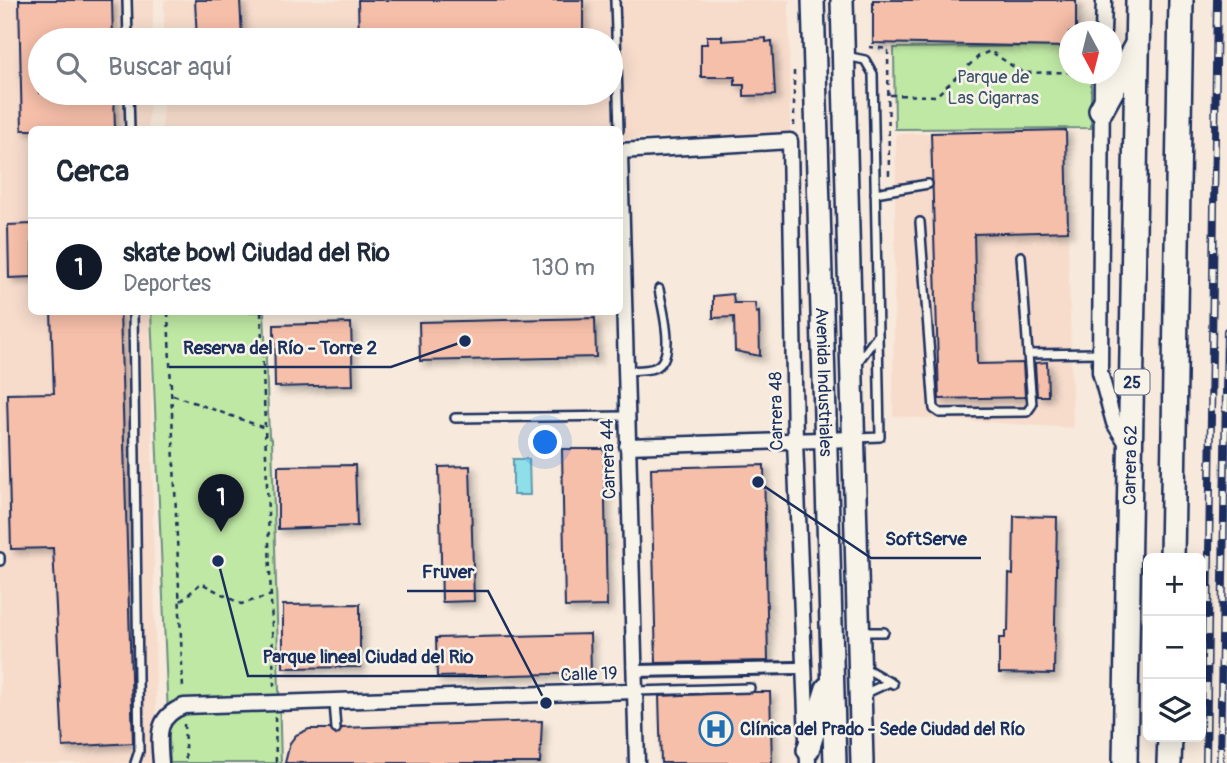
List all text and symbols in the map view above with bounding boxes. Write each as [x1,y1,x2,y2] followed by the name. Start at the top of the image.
[1059,21,1122,84] north arrow
[28,28,623,105] search box
[52,48,90,86] icon: search
[108,51,232,83] text: Buscar aquí
[947,66,1039,110] park label: Parque de Las Cigarras
[56,153,129,190] text: Cerca
[123,237,390,269] text: skate bowl Ciudad del Rio
[75,253,84,282] text: 1
[532,253,595,282] text: 130 m
[123,269,211,298] text: Deportes
[810,307,837,457] street label: Avenida Industriales
[169,327,391,367] callout: Reserva del Río - Torre 2
[183,336,377,360] text: Reserva del Río - Torre 2
[1114,370,1150,394] road number: 25
[764,371,789,451] street label: Carrera 48
[596,418,621,500] street label: Carrera 44
[528,425,562,459] your location
[1118,425,1143,505] street label: Carrera 62
[198,474,244,532] pin: 1
[871,518,981,558] callout: SoftServe
[885,527,968,551] text: SoftServe
[407,551,488,591] callout: Fruver
[1143,553,1206,742] map controls
[1143,553,1206,616] button: +
[422,560,474,584] text: Fruver
[1143,616,1206,679] button: −
[248,636,487,676] callout: Parque lineal Ciudad del Rio
[263,645,474,669] text: Parque lineal Ciudad del Rio
[560,662,618,687] street label: Calle 19
[1143,679,1206,742] button: layers
[697,710,735,748] hospital icon: Clínica del Prado - Sede Ciudad del Río
[740,718,1025,741] place label: Clínica del Prado - Sede Ciudad del Río

